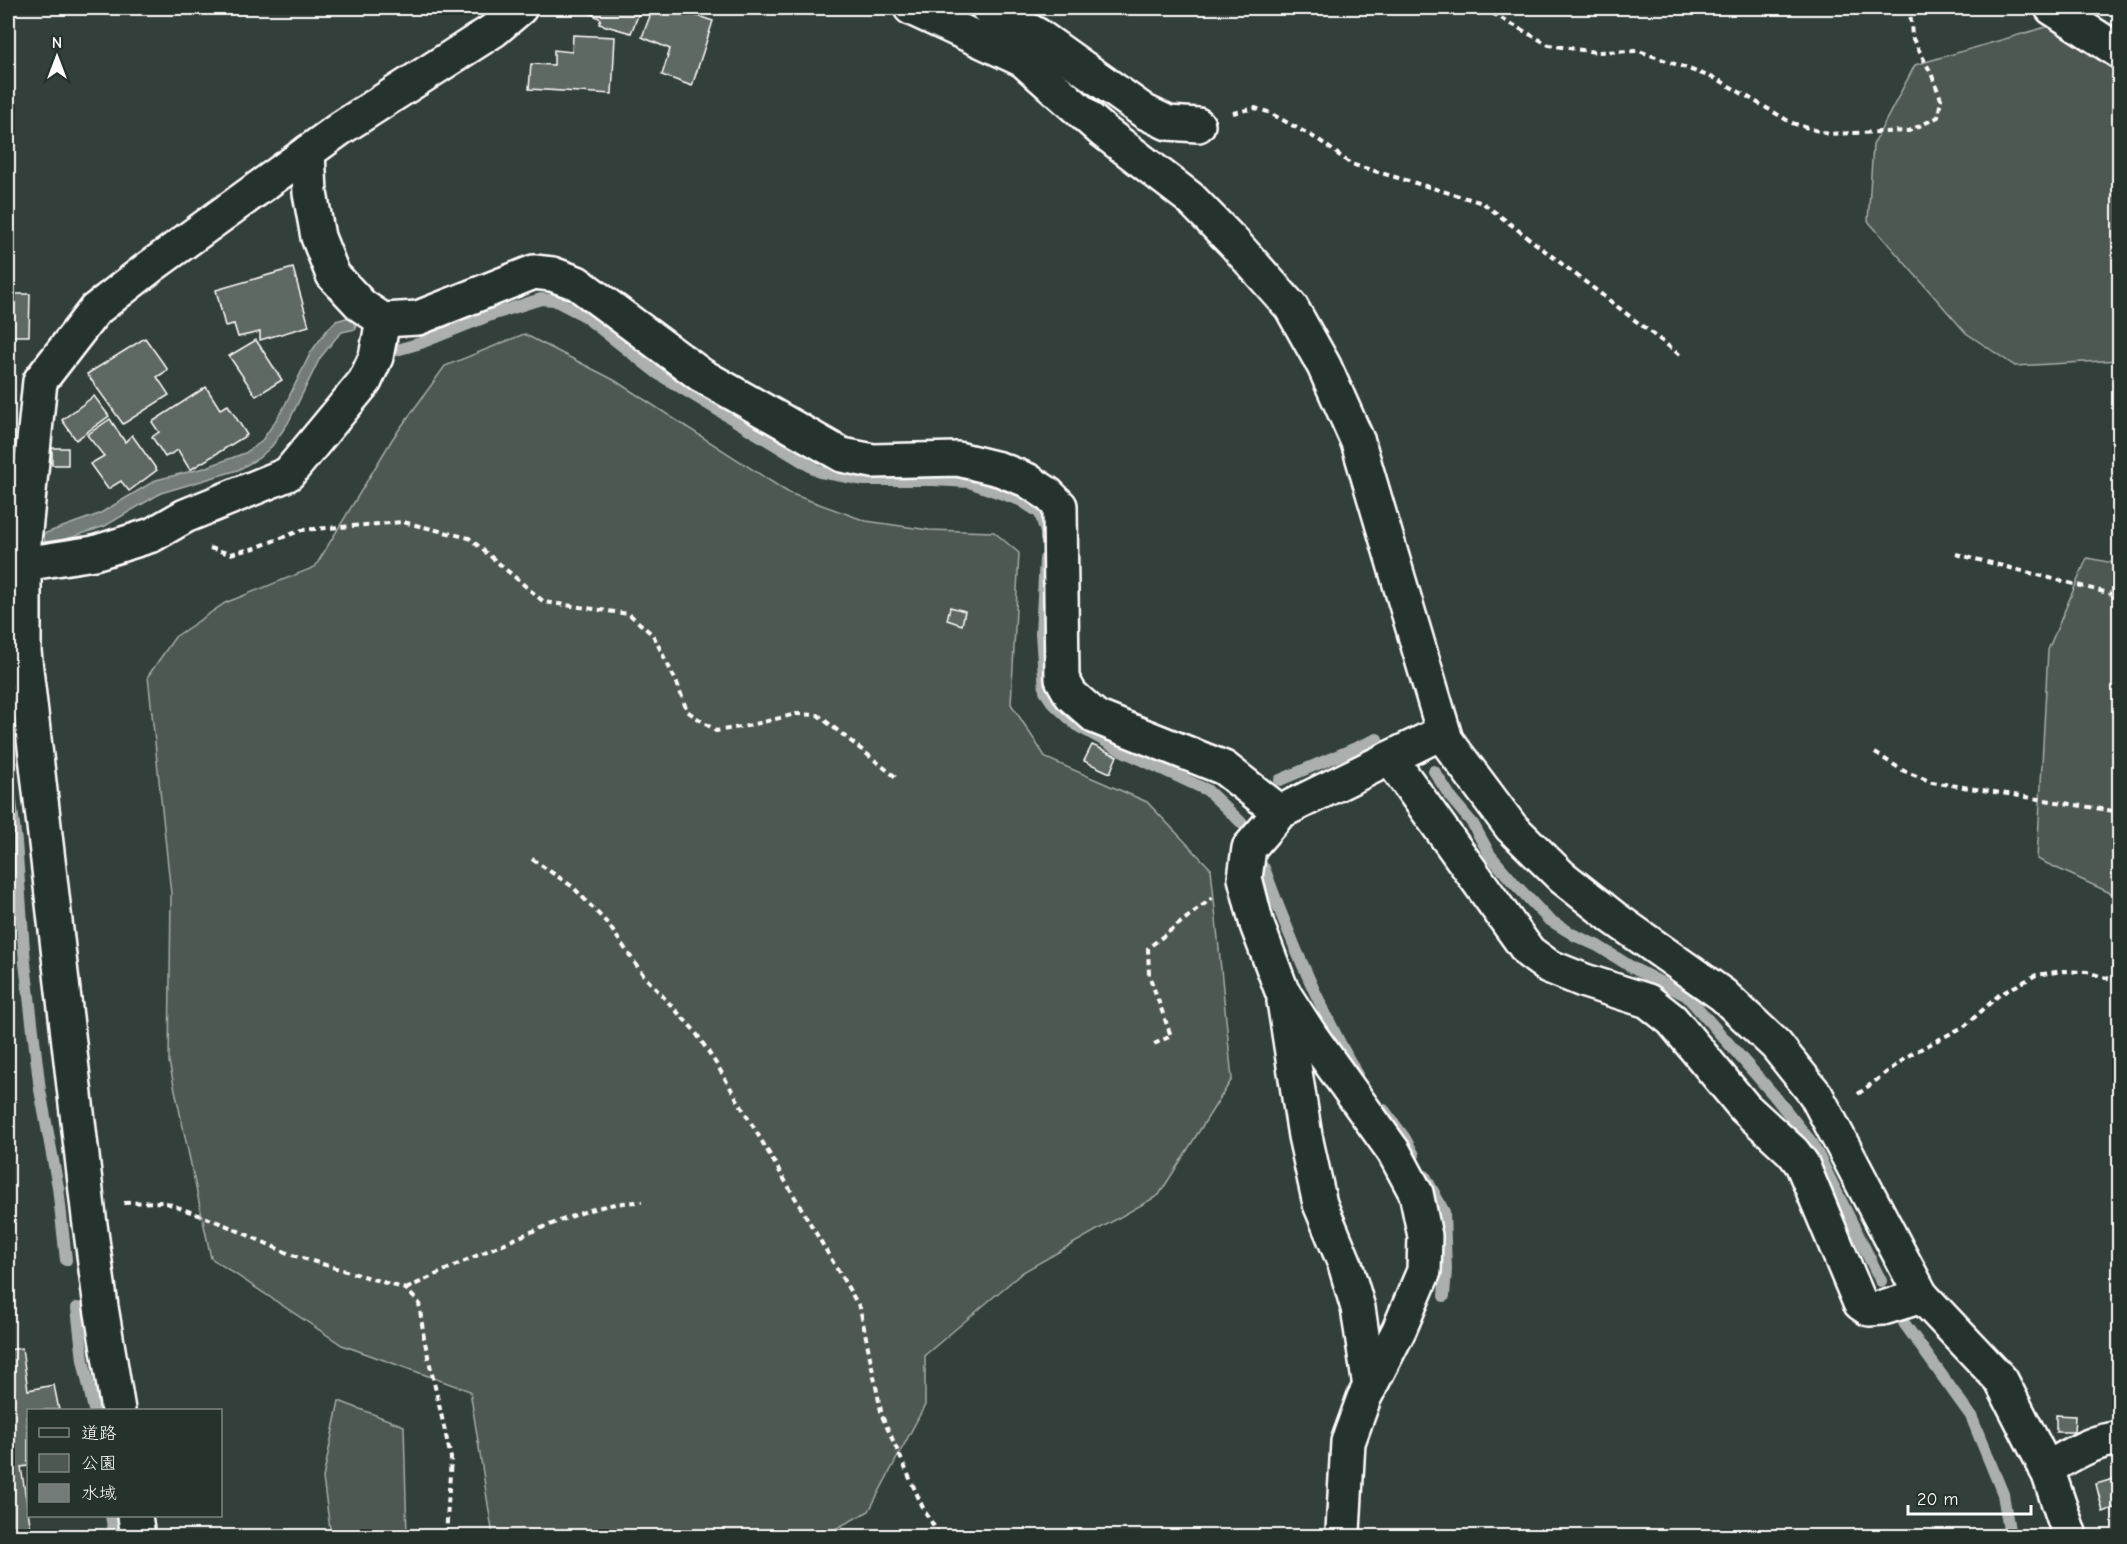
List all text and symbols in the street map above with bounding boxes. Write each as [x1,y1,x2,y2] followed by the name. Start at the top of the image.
[27,27,87,87] north arrow
[52,34,62,52] text: N
[27,1409,222,1517] legend
[81,1423,117,1444] text: 道路
[81,1453,117,1474] text: 公園
[1908,1478,2031,1516] scale bar
[81,1483,117,1504] text: 水域
[1917,1489,1958,1510] text: 20 m

